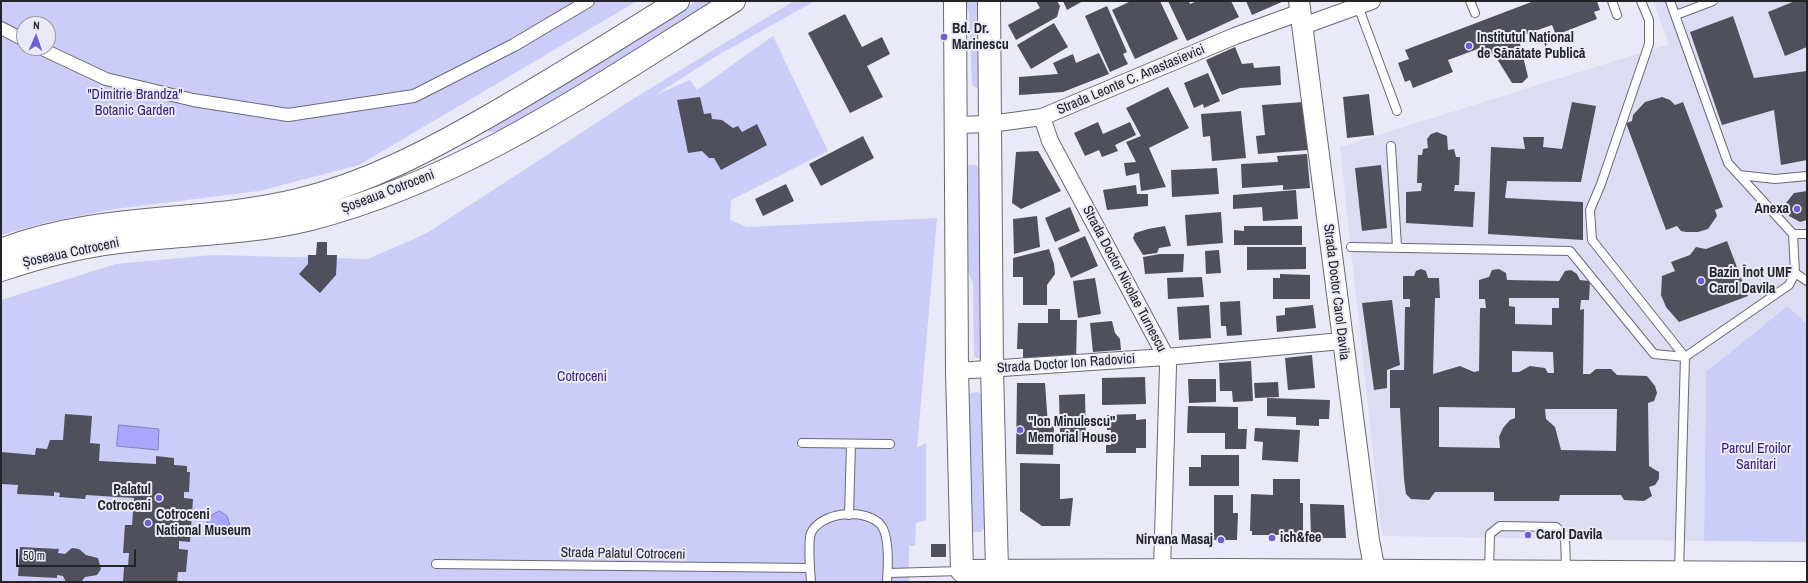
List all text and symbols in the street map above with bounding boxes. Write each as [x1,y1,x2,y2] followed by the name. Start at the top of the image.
[16,16,56,56] north arrow
[33,18,40,32] text: N
[952,21,1009,54] place label: Bd. Dr. Marinescu
[1477,30,1585,62] place label: Institutul Național de Sănătate Publică
[939,32,949,42] marker: Bd. Dr. Marinescu
[1055,41,1207,119] street label: Strada Leonte C. Anastasievici
[1464,41,1474,51] marker: Institutul Național de Sănătate Publică
[88,87,182,120] park label: "Dimitrie Brandza" Botanic Garden
[339,167,437,217] street label: Șoseaua Cotroceni
[1755,201,1789,217] place label: Anexa
[1078,203,1170,355] street label: Strada Doctor Nicolae Turnescu
[1792,204,1802,214] marker: Anexa
[1319,223,1353,361] street label: Strada Doctor Carol Davila
[21,235,121,271] street label: Șoseaua Cotroceni
[1709,265,1792,298] place label: Bazin Înot UMF Carol Davila
[1696,276,1706,286] marker: Bazin Înot UMF Carol Davila
[996,351,1136,377] street label: Strada Doctor Ion Radovici
[557,369,607,385] park label: Cotroceni
[1028,414,1117,446] place label: "Ion Minulescu" Memorial House
[1015,425,1025,435] marker: "Ion Minulescu" Memorial House
[1721,441,1791,474] park label: Parcul Eroilor Sanitari
[97,482,151,514] place label: Palatul Cotroceni
[154,493,164,503] marker: Palatul Cotroceni
[156,507,251,540] place label: Cotroceni National Museum
[143,518,153,528] marker: Cotroceni National Museum
[1536,527,1602,543] place label: Carol Davila
[1280,530,1321,546] place label: ich&fee
[1523,530,1533,540] marker: Carol Davila
[1136,532,1213,548] place label: Nirvana Masaj
[1267,533,1277,543] marker: ich&fee
[1216,535,1226,545] marker: Nirvana Masaj
[18,541,138,567] scale bar
[560,545,686,563] street label: Strada Palatul Cotroceni
[23,548,45,564] text: 50 m

